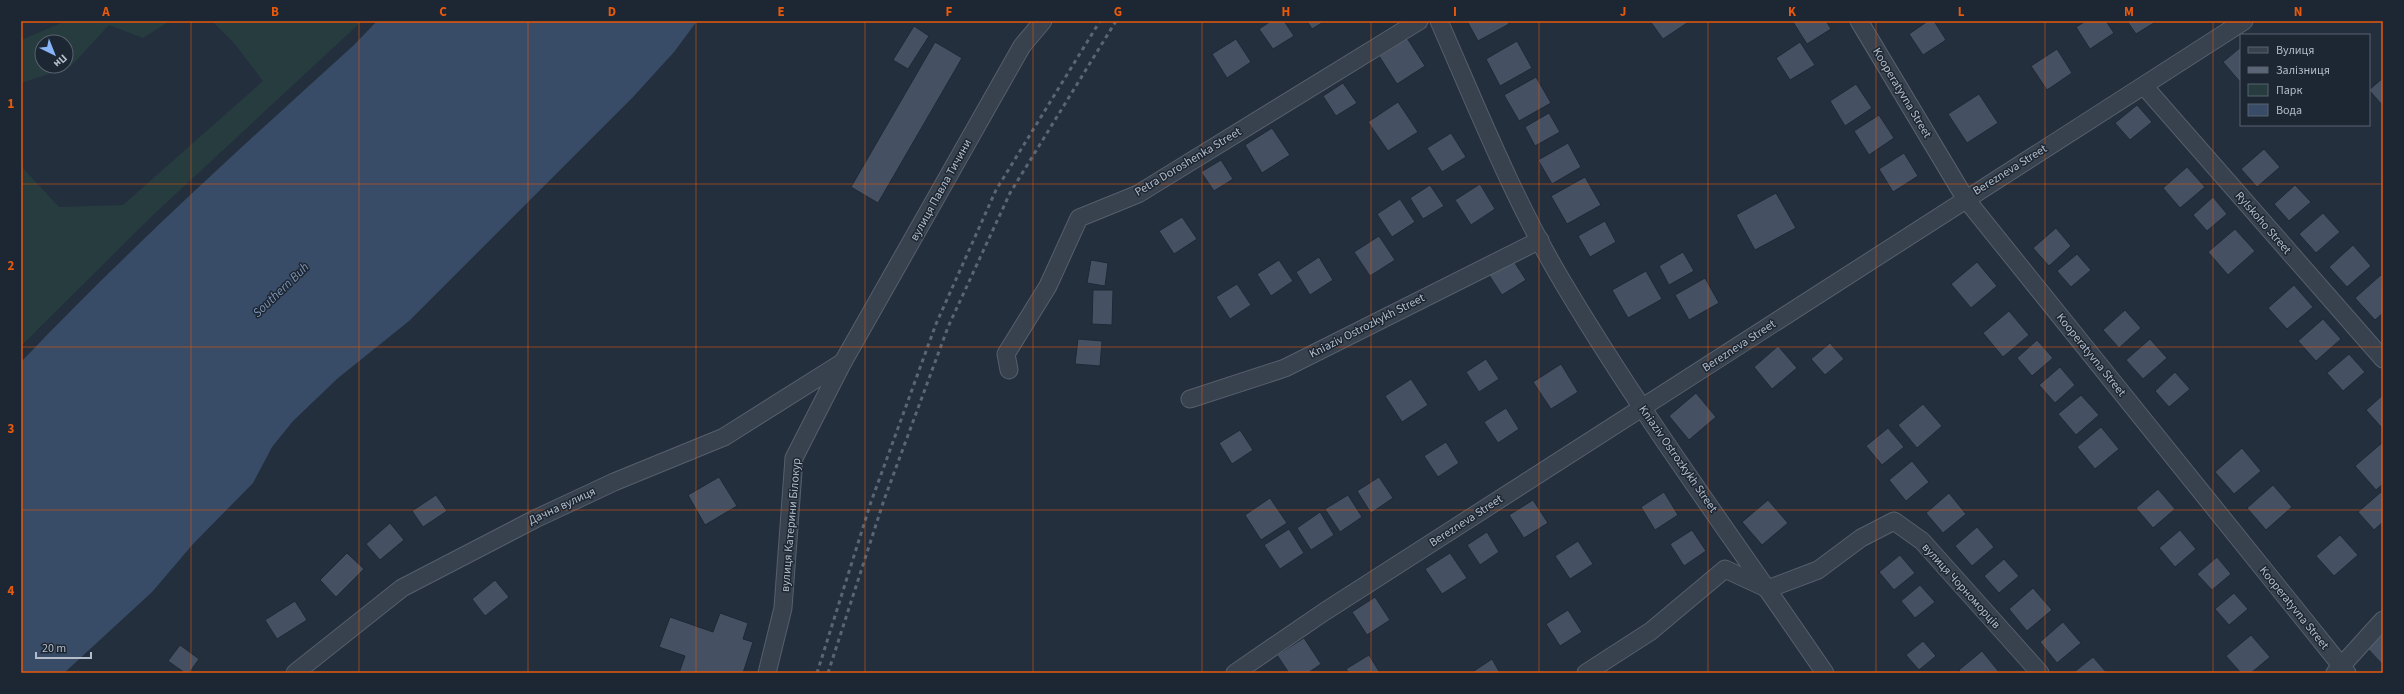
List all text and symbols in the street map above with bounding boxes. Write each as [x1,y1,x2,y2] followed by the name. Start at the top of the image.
[101,3,110,21] text: A
[271,3,279,21] text: B
[439,3,447,21] text: C
[608,3,616,21] text: D
[777,3,785,21] text: E
[946,3,953,21] text: F
[1114,3,1122,21] text: G
[1282,3,1290,21] text: H
[1453,3,1457,21] text: I
[1620,3,1626,21] text: J
[1788,3,1797,21] text: K
[1958,3,1965,21] text: L
[2124,3,2134,21] text: M
[2294,3,2302,21] text: N
[34,34,74,74] north arrow
[2240,34,2370,126] legend
[2276,42,2314,59] text: Вулиця
[1868,45,1936,141] street label: Kooperatyvna Street
[50,51,71,71] text: Пн
[2276,62,2330,79] text: Залізниця
[2276,82,2302,99] text: Парк
[8,95,15,113] text: 1
[2276,102,2302,119] text: Вода
[1132,123,1244,201] street label: Petra Doroshenka Street
[906,136,976,244] street label: вулиця Павла Тичини
[1970,140,2050,200] street label: Berezneva Street
[2231,188,2295,258] street label: Rylskoho Street
[8,257,15,275] text: 2
[249,258,313,322] water label: Southern Buh
[1306,289,1428,363] street label: Kniaziv Ostrozkykh Street
[2052,310,2130,400] street label: Kooperatyvna Street
[1699,316,1779,376] street label: Berezneva Street
[1634,402,1722,516] street label: Kniaziv Ostrozkykh Street
[8,420,15,438] text: 3
[777,457,805,593] street label: вулиця Катерини Білокур
[525,483,599,529] street label: Дачна вулиця
[1426,491,1506,551] street label: Berezneva Street
[1918,539,2004,633] street label: вулиця Чорноморців
[2255,563,2333,653] street label: Kooperatyvna Street
[8,582,15,600] text: 4
[36,634,91,660] scale bar
[42,640,66,657] text: 20 m

